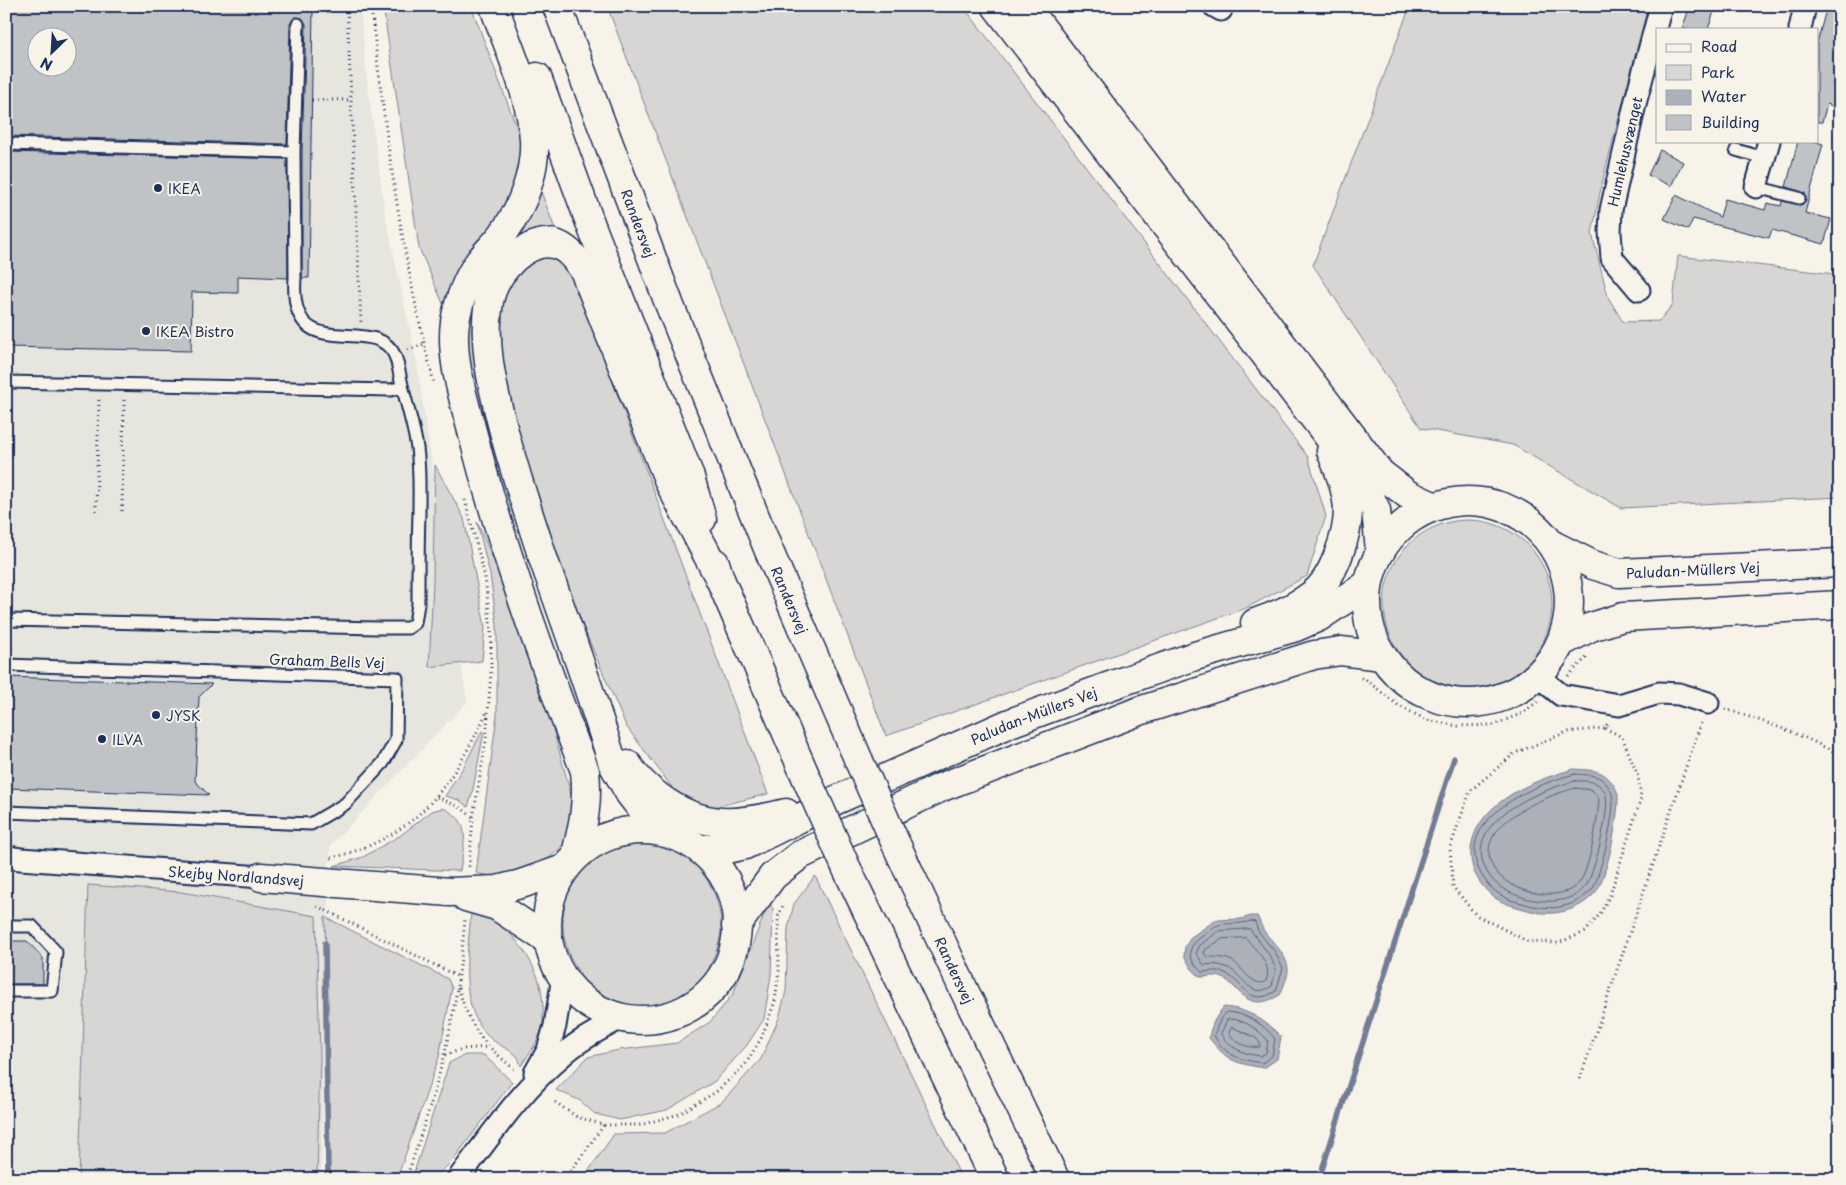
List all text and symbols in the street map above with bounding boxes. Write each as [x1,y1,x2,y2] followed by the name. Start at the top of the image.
[28,28,78,78] north arrow
[1656,28,1818,142] legend
[1701,34,1737,57] text: Road
[37,52,56,76] text: N
[1701,60,1735,83] text: Park
[1701,84,1746,107] text: Water
[1602,94,1647,209] street label: Humlehusvænget
[1701,110,1760,133] text: Building
[168,178,201,199] place label: IKEA
[152,182,164,194] marker: IKEA
[616,186,661,260] street label: Randersvej
[156,321,234,342] place label: IKEA Bistro
[140,325,152,337] marker: IKEA Bistro
[1626,556,1760,583] street label: Paludan-Müllers Vej
[766,563,814,637] street label: Randersvej
[269,648,385,674] street label: Graham Bells Vej
[967,681,1100,750] street label: Paludan-Müllers Vej
[166,705,201,726] place label: JYSK
[150,709,162,721] marker: JYSK
[112,729,144,750] place label: ILVA
[96,733,108,745] marker: ILVA
[167,861,305,891] street label: Skejby Nordlandsvej
[930,933,979,1007] street label: Randersvej

